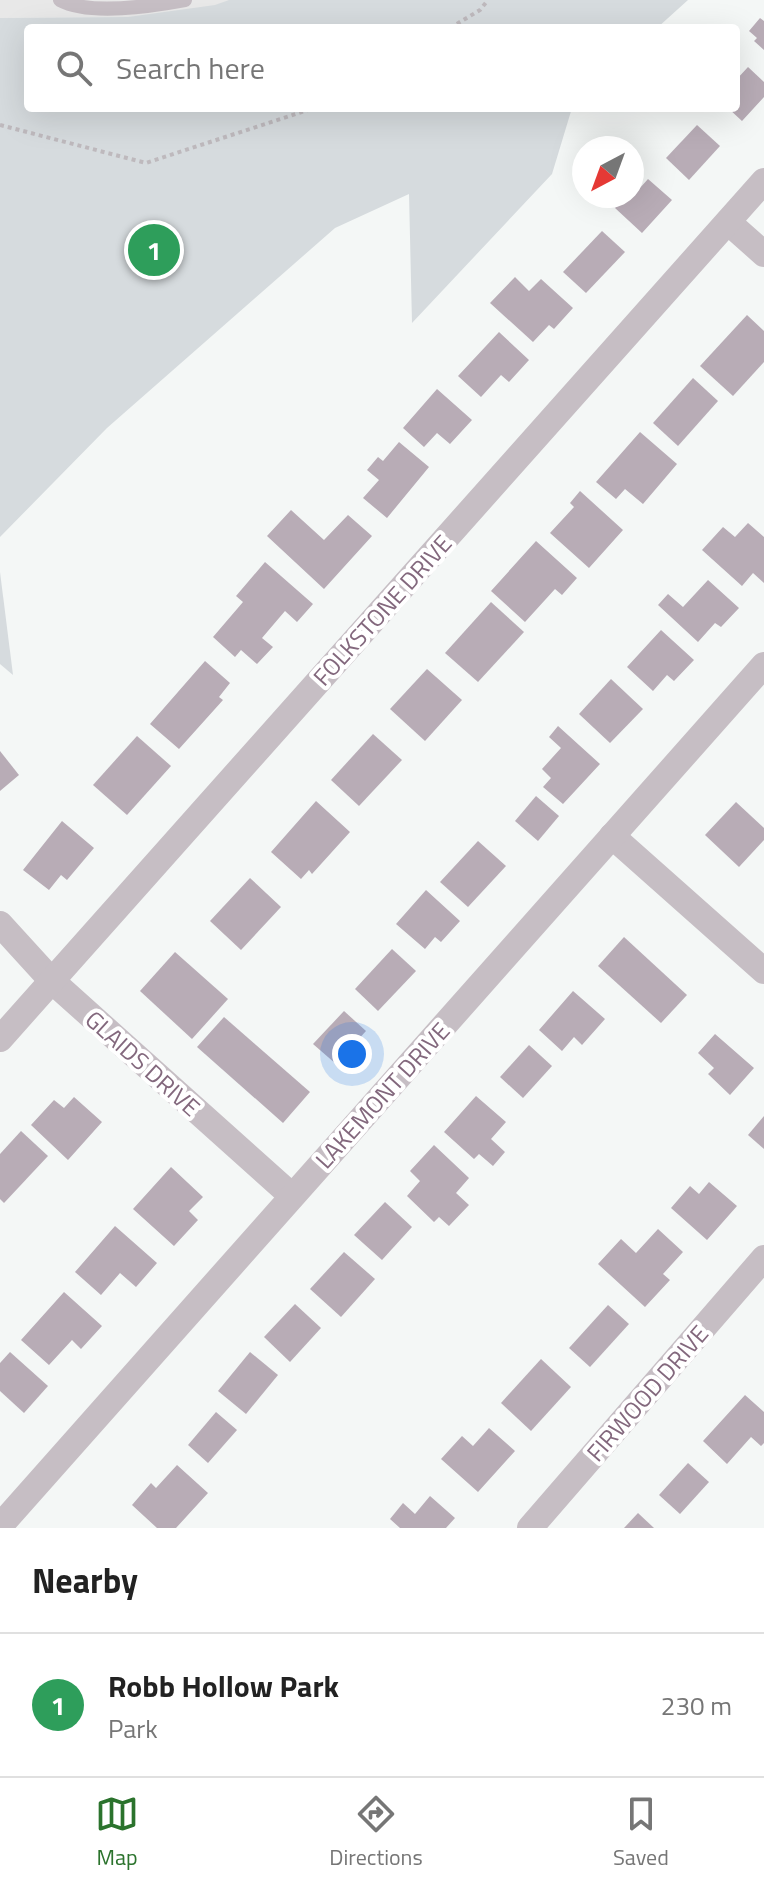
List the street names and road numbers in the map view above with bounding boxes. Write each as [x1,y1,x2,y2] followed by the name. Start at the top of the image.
[304,526,460,694] street label: FOLKSTONE DRIVE
[78,1002,208,1124] street label: GLAIDS DRIVE
[306,1014,458,1176] street label: LAKEMONT DRIVE
[578,1317,716,1469] street label: FIRWOOD DRIVE

